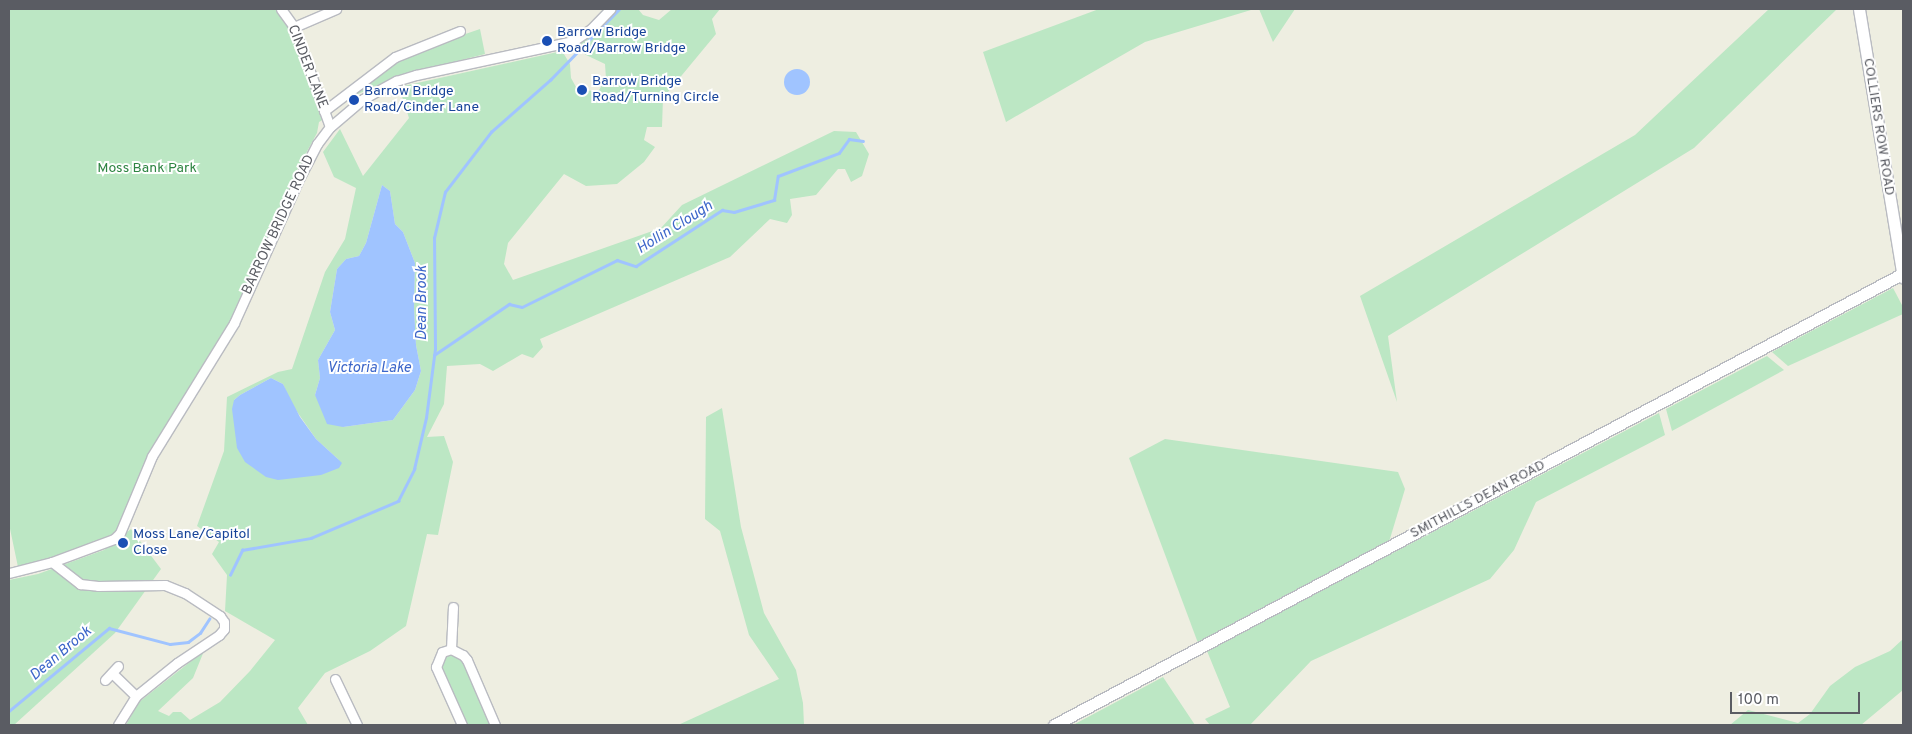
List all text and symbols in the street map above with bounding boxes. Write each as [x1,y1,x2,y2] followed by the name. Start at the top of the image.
[283,23,331,111] street label: CINDER LANE
[557,25,686,58] place label: Barrow Bridge Road/Barrow Bridge
[541,35,553,47] marker: Barrow Bridge Road/Barrow Bridge
[1859,57,1897,197] street label: COLLIERS ROW ROAD
[592,74,719,106] place label: Barrow Bridge Road/Turning Circle
[364,84,479,116] place label: Barrow Bridge Road/Cinder Lane
[576,84,588,96] marker: Barrow Bridge Road/Turning Circle
[348,94,360,106] marker: Barrow Bridge Road/Cinder Lane
[239,152,319,298] street label: BARROW BRIDGE ROAD
[97,161,197,177] park label: Moss Bank Park
[634,197,716,259] water label: Hollin Clough
[414,265,432,341] water label: Dean Brook
[327,360,411,378] water label: Victoria Lake
[1408,457,1548,543] street label: SMITHILLS DEAN ROAD
[133,527,250,560] place label: Moss Lane/Capitol Close
[117,537,129,549] marker: Moss Lane/Capitol Close
[26,623,96,685] water label: Dean Brook
[1732,682,1862,714] scale bar
[1738,691,1779,710] text: 100 m

